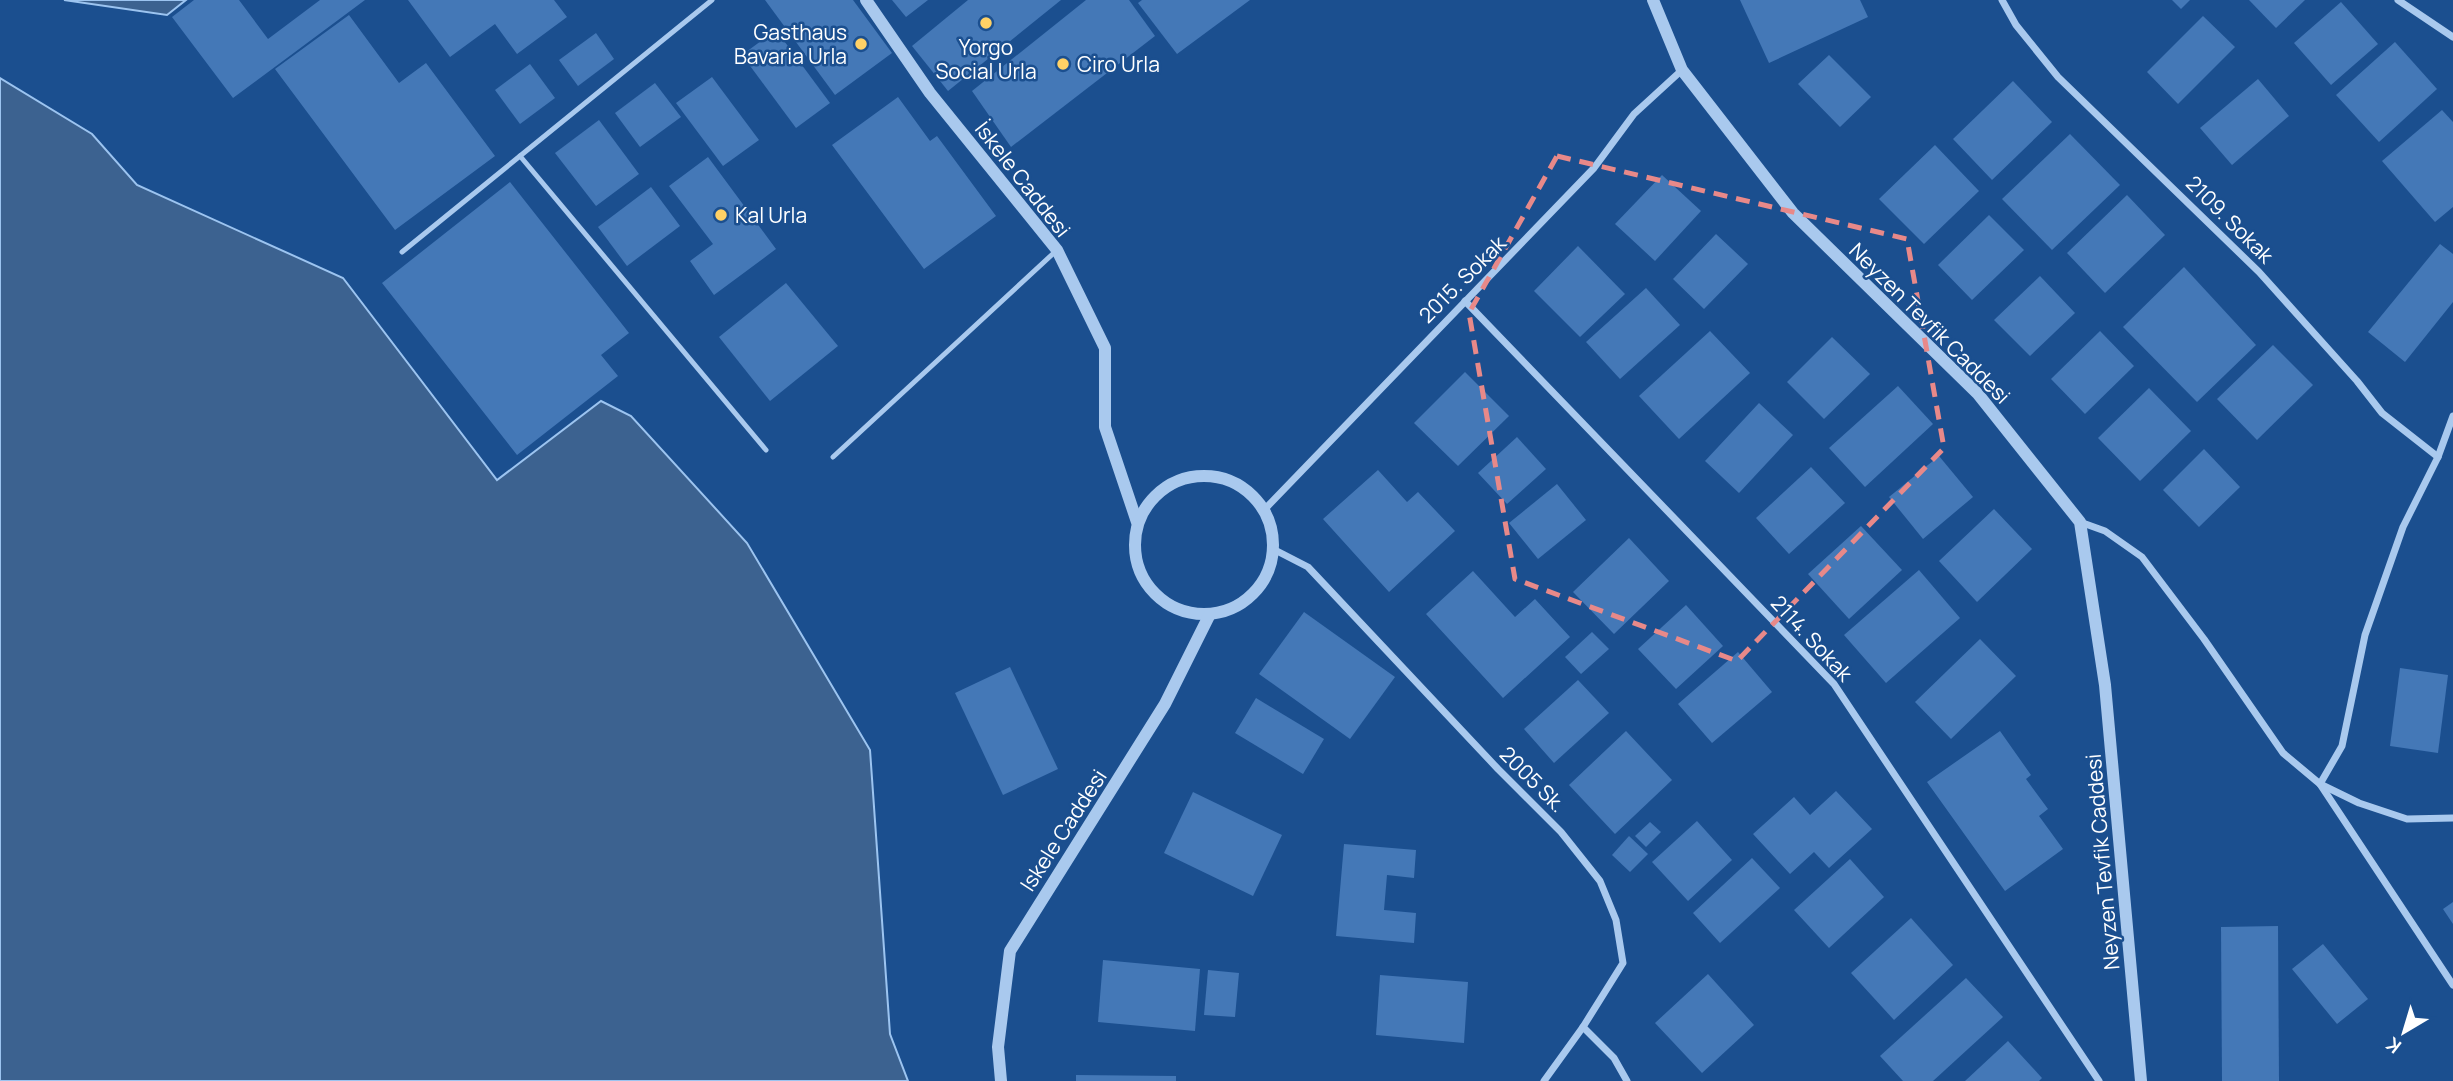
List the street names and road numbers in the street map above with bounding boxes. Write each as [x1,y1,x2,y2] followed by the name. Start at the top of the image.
[969,115,1077,243] street label: İskele Caddesi
[2180,169,2280,269] street label: 2109. Sokak
[1412,229,1512,329] street label: 2015. Sokak
[1843,236,2017,410] street label: Neyzen Tevfik Caddesi
[1765,589,1859,687] street label: 2114. Sokak
[1494,740,1572,818] street label: 2005 Sk.
[2079,753,2125,971] street label: Neyzen Tevfik Caddesi
[1013,764,1113,896] street label: Iskele Caddesi

